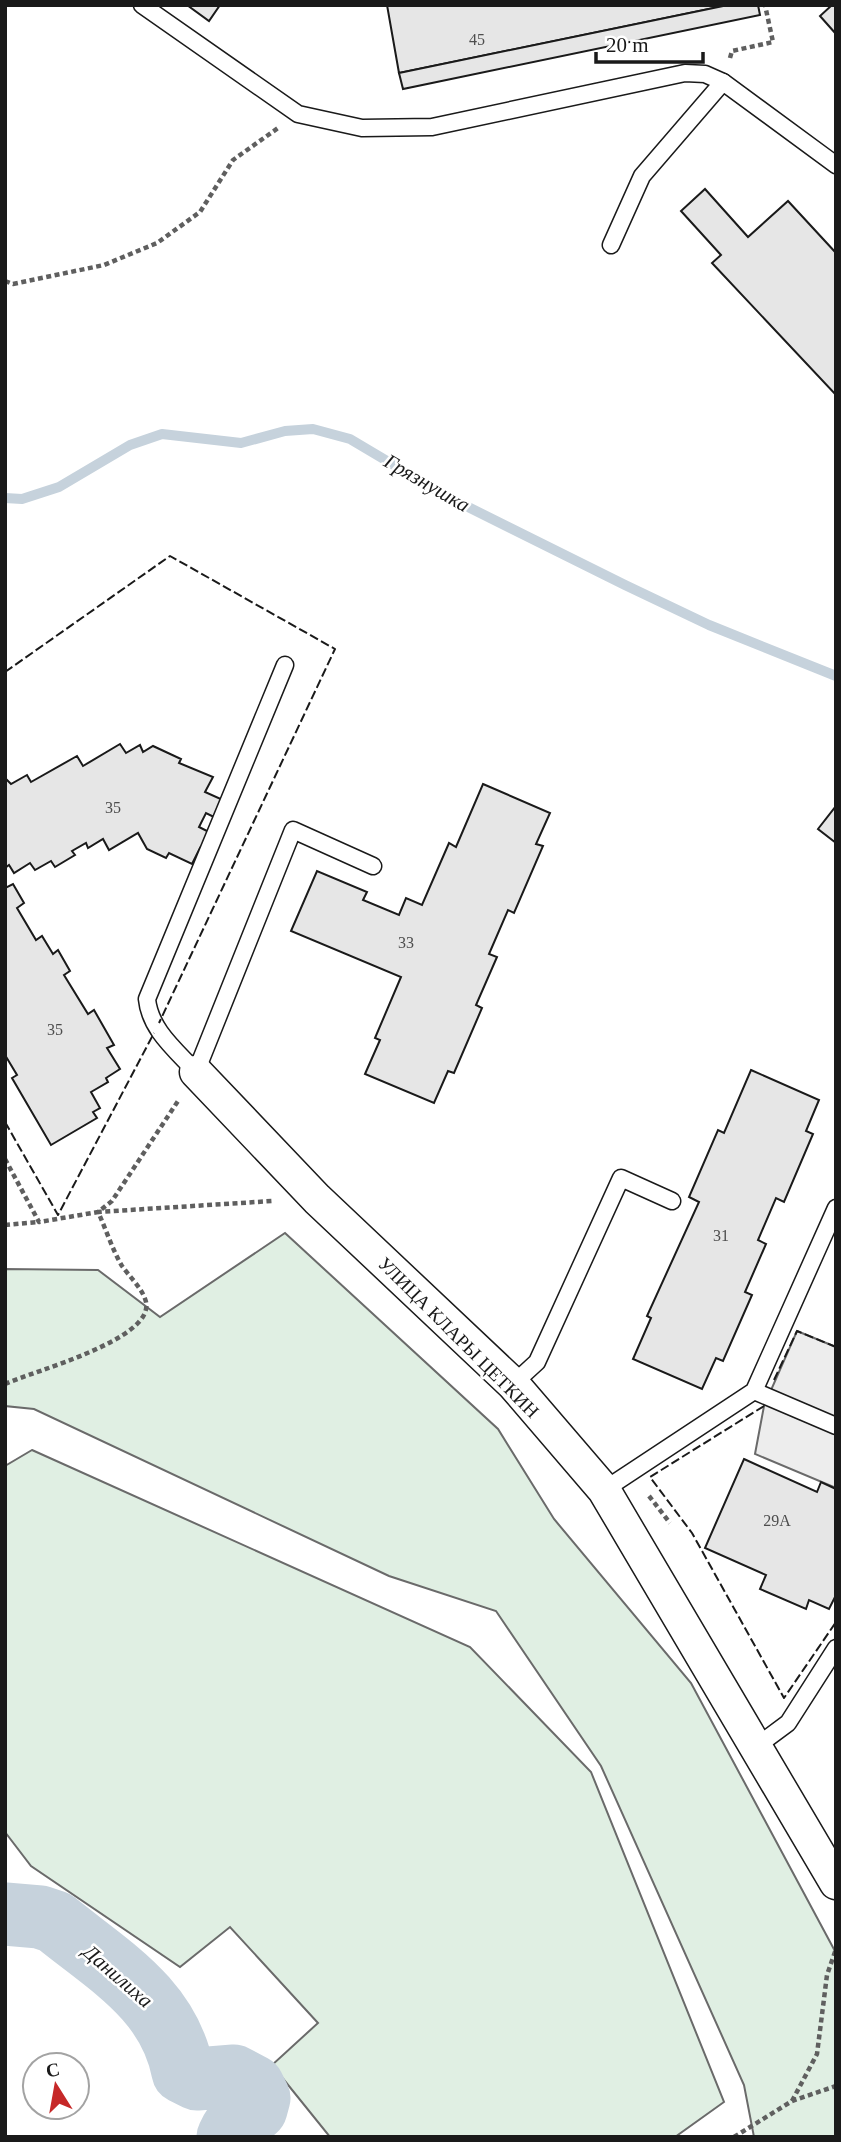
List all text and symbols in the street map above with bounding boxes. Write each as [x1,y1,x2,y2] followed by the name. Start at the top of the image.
[596,21,703,65] scale bar
[469,31,485,48] house number: 45
[606,33,649,57] text: 20 m
[379,448,474,517] water label: Грязнушка
[105,799,121,816] house number: 35
[398,934,414,951] house number: 33
[47,1021,63,1038] house number: 35
[713,1227,729,1244] house number: 31
[374,1253,543,1422] street label: УЛИЦА КЛАРЫ ЦЕТКИН
[763,1512,791,1529] house number: 29А
[77,1938,158,2013] water label: Данилиха
[21,2051,91,2121] north arrow
[44,2058,62,2081] text: С

